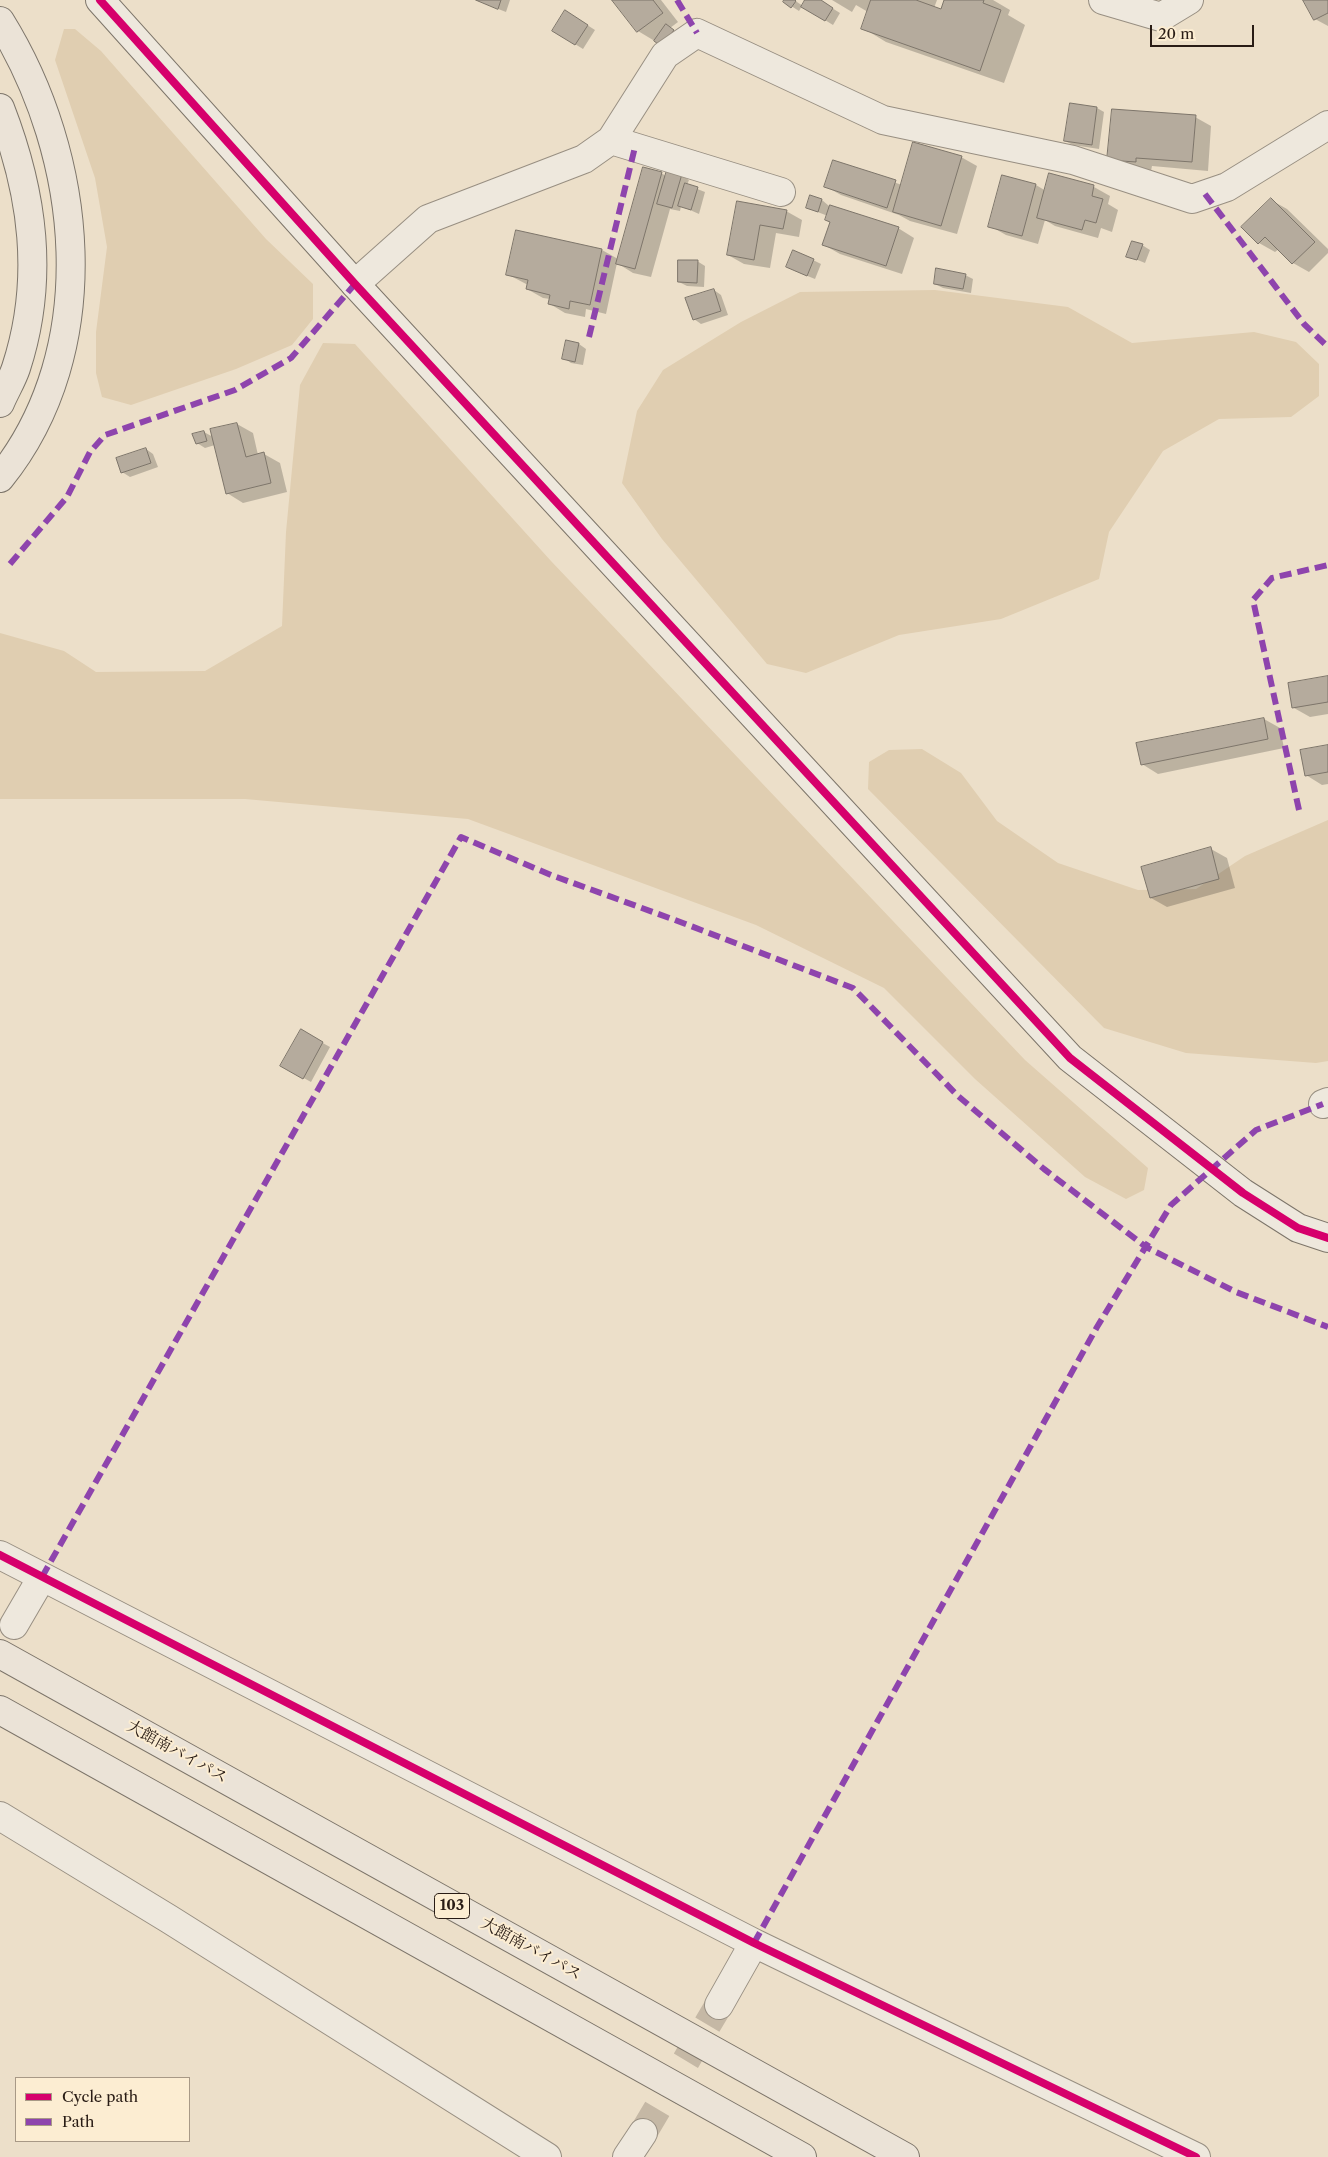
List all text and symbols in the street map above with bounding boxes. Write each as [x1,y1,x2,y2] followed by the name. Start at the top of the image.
[1153,15,1257,47] scale bar
[1158,24,1194,43] text: 20 m
[123,1716,231,1788] street label: 大館南バイパス
[434,1894,470,1918] road number: 103
[477,1913,585,1985] street label: 大館南バイパス
[15,2077,190,2142] legend
[62,2087,138,2106] text: Cycle path
[62,2112,94,2131] text: Path

